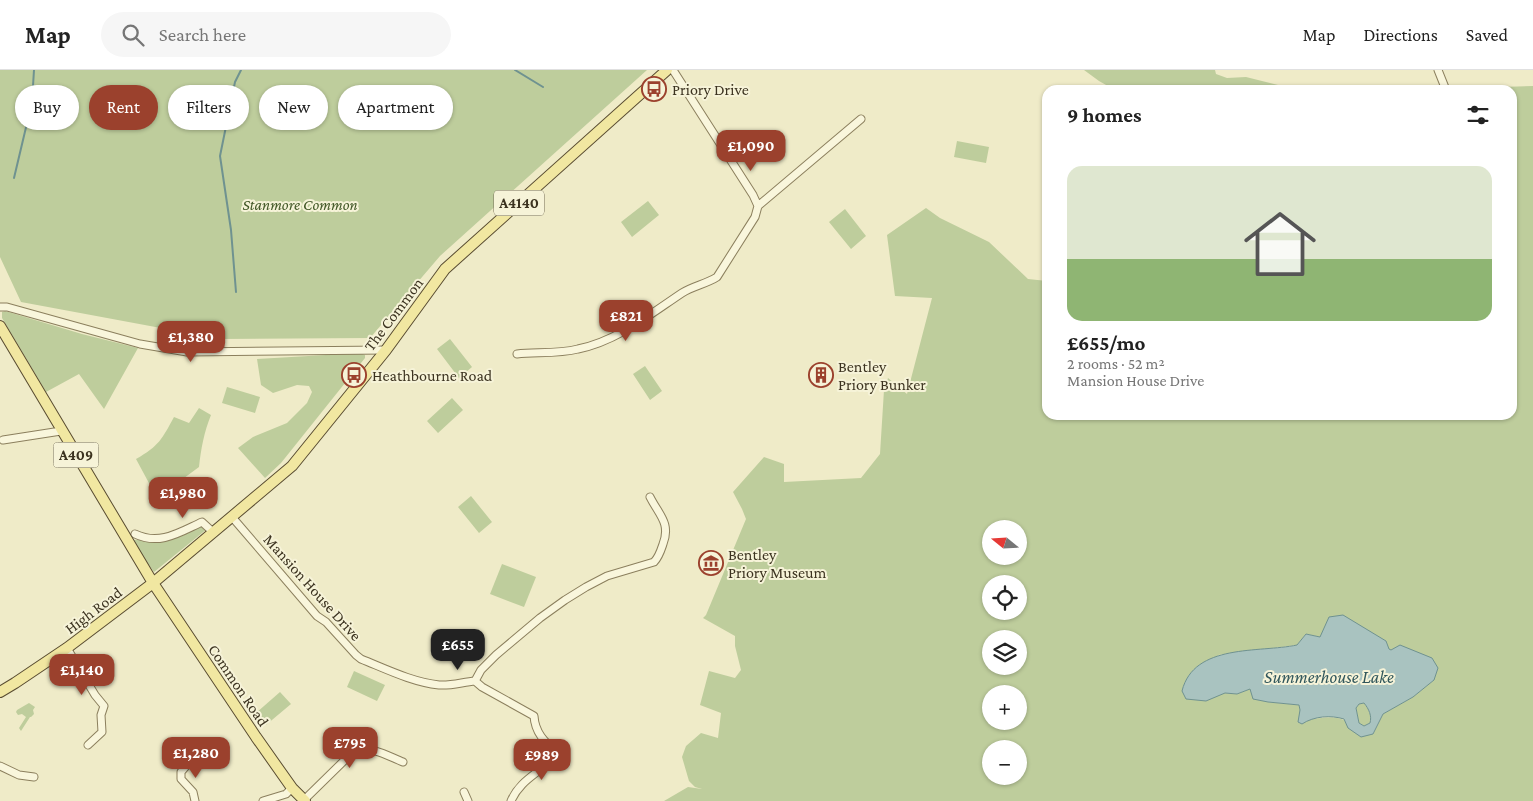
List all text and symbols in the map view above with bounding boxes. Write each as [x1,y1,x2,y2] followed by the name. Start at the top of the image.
[101,12,451,57] search box
[25,21,71,48] text: Map
[119,21,147,49] icon: search
[159,24,246,45] text: Search here
[1303,25,1335,45] text: Map
[1363,25,1438,45] text: Directions
[1466,25,1508,45] text: Saved
[641,76,667,102] bus stop icon: Priory Drive
[672,81,749,99] place label: Priory Drive
[15,85,79,130] chip: Buy
[89,85,158,130] chip: Rent
[168,85,249,130] chip: Filters
[259,85,328,130] chip: New
[338,85,453,130] chip: Apartment
[1464,101,1492,129] icon: filters
[1067,103,1142,127] text: 9 homes
[710,129,792,172] pin: £1,090
[727,137,775,154] text: £1,090
[494,190,544,216] road number: A4140
[242,196,358,213] park label: Stanmore Common
[1235,199,1325,289] icon: home
[360,274,427,354] street label: The Common
[596,300,656,342] pin: £821
[610,307,642,324] text: £821
[150,320,232,363] pin: £1,380
[168,328,214,345] text: £1,380
[1067,331,1145,355] text: £655/mo
[1067,355,1165,372] text: 2 rooms · 52 m²
[838,358,926,394] place label: Bentley Priory Bunker
[341,362,367,388] bus stop icon: Heathbourne Road
[808,362,834,388] building icon: Bentley Priory Bunker
[372,367,493,384] place label: Heathbourne Road
[1067,372,1204,389] text: Mansion House Drive
[54,442,98,468] road number: A409
[142,476,224,519] pin: £1,980
[160,484,206,501] text: £1,980
[982,520,1028,565] north arrow
[982,520,1027,785] map controls
[260,531,365,644] street label: Mansion House Drive
[728,546,827,582] place label: Bentley Priory Museum
[698,550,724,576] museum icon: Bentley Priory Museum
[982,575,1027,620] button: locate
[62,583,126,638] street label: High Road
[428,628,488,671] pin: £655
[982,630,1027,675] button: layers
[442,636,474,653] text: £655
[205,641,273,730] street label: Common Road
[41,654,123,696] pin: £1,140
[60,661,104,678] text: £1,140
[1264,667,1394,687] water label: Summerhouse Lake
[982,685,1027,730] button: +
[320,726,380,769] pin: £795
[334,734,366,751] text: £795
[155,736,237,779] pin: £1,280
[512,738,572,781] pin: £989
[982,740,1027,785] button: −
[173,744,219,761] text: £1,280
[525,746,559,763] text: £989

